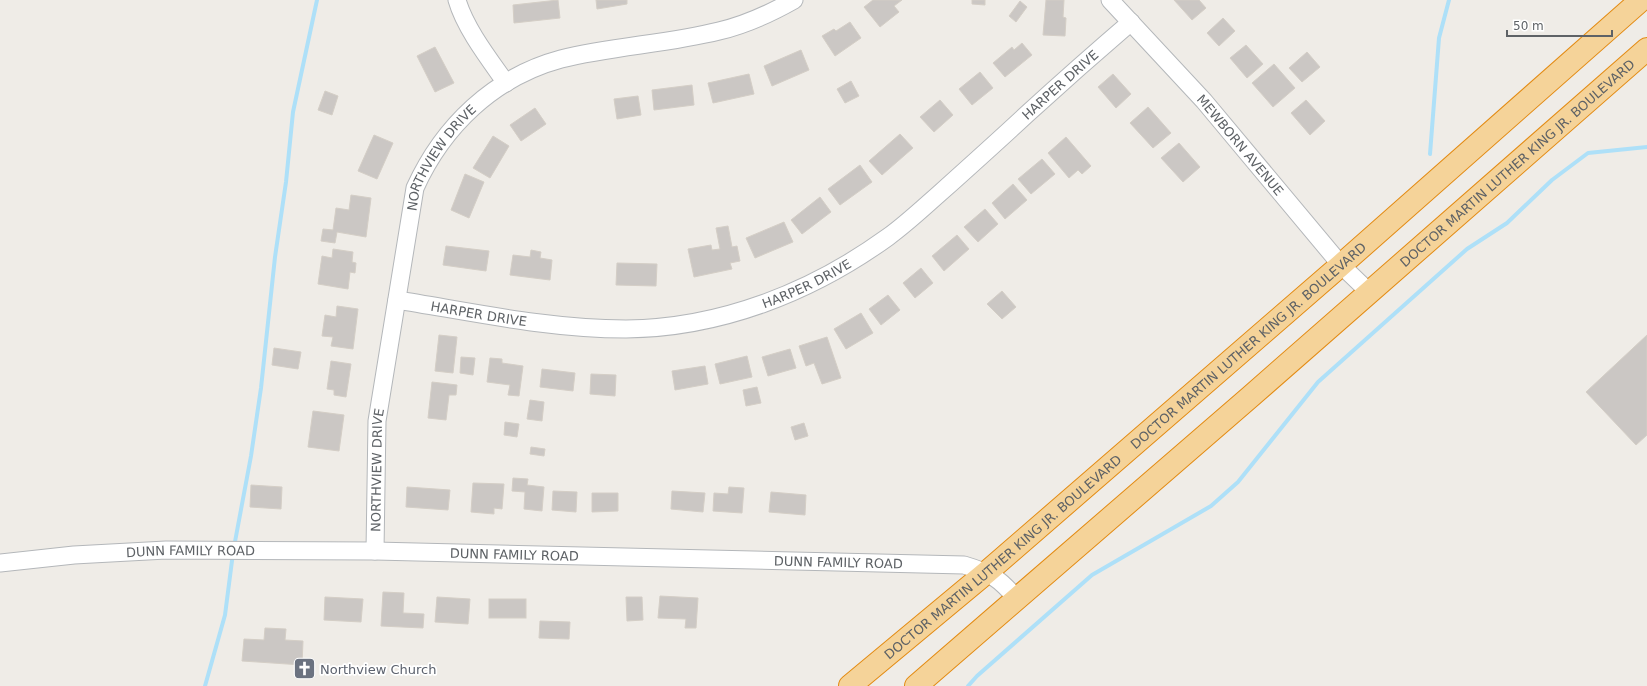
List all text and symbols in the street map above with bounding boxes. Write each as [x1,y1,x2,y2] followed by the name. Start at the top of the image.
[1507,12,1612,38] scale bar
[1513,19,1544,33] text: 50 m
[1019,47,1101,123] street label: HARPER DRIVE
[1397,56,1638,270] street label: DOCTOR MARTIN LUTHER KING JR. BOULEVARD
[1194,92,1287,199] street label: MEWBORN AVENUE
[404,102,479,212] street label: NORTHVIEW DRIVE
[1128,239,1369,452] street label: DOCTOR MARTIN LUTHER KING JR. BOULEVARD
[760,256,854,311] street label: HARPER DRIVE
[430,299,528,329] street label: HARPER DRIVE
[368,407,387,532] street label: NORTHVIEW DRIVE
[881,452,1125,662] street label: DOCTOR MARTIN LUTHER KING JR. BOULEVARD
[126,543,255,560] street label: DUNN FAMILY ROAD
[450,546,579,564] street label: DUNN FAMILY ROAD
[774,553,903,572] street label: DUNN FAMILY ROAD
[292,656,318,682] church icon: Northview Church
[320,662,436,677] place label: Northview Church

